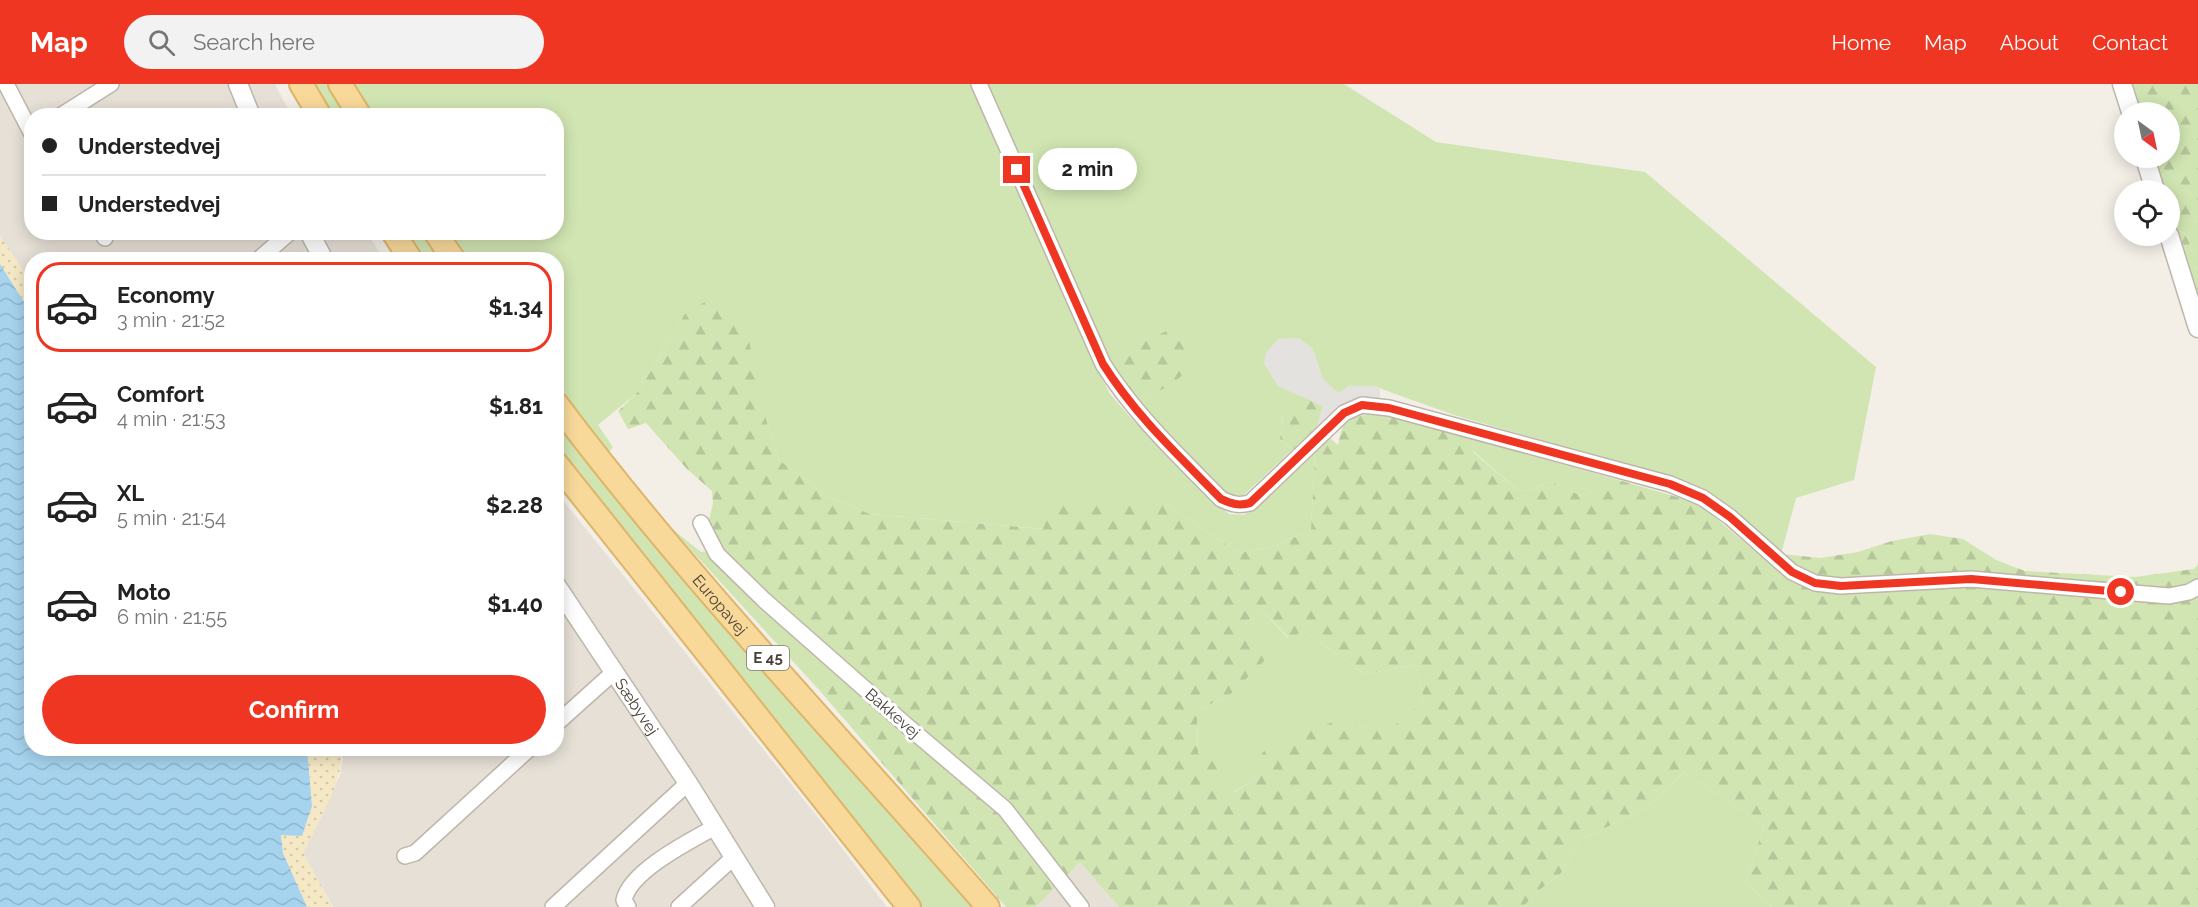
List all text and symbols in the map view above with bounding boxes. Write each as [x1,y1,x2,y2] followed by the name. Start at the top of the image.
[124,15,544,69] search box
[30,26,88,59] text: Map
[145,26,178,59] icon: search
[193,29,315,55] text: Search here
[1832,30,1891,55] text: Home
[1924,30,1967,55] text: Map
[2000,30,2059,55] text: About
[2092,30,2168,55] text: Contact
[2114,102,2180,168] north arrow
[2114,102,2180,246] map controls
[78,133,221,159] text: Understedvej
[1038,149,1137,191] callout: 2 min
[1003,156,1030,183] route end
[1062,157,1113,181] text: 2 min
[2114,180,2180,246] button: locate
[78,191,221,217] text: Understedvej
[45,280,99,334] icon: car
[117,282,215,308] text: Economy
[488,294,543,320] text: $1.34
[117,308,225,332] text: 3 min · 21:52
[45,379,99,433] icon: car
[117,381,204,407] text: Comfort
[489,393,543,419] text: $1.81
[117,407,226,431] text: 4 min · 21:53
[45,478,99,532] icon: car
[117,480,144,506] text: XL
[486,492,543,518] text: $2.28
[117,506,226,530] text: 5 min · 21:54
[689,571,751,639] street label: Europavej
[45,577,99,631] icon: car
[2107,578,2134,605] route start
[117,579,171,605] text: Moto
[487,591,543,617] text: $1.40
[117,605,227,629] text: 6 min · 21:55
[747,646,789,670] road number: E 45
[42,675,546,744] button: Confirm
[611,675,662,739] street label: Sæbyvej
[861,684,924,742] street label: Bakkevej

